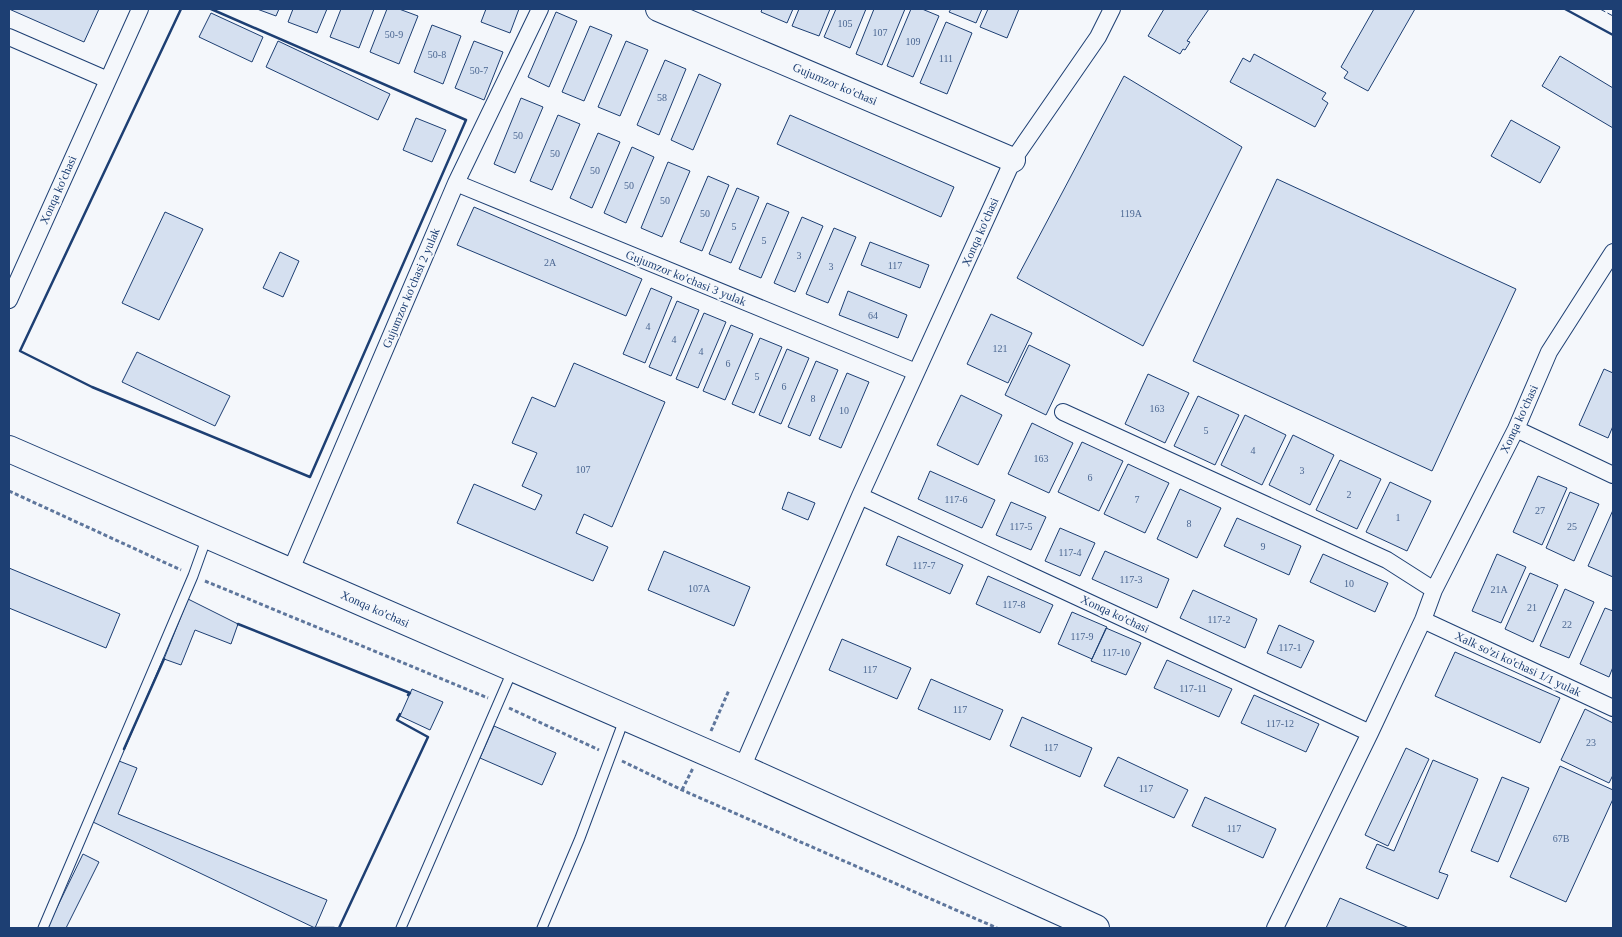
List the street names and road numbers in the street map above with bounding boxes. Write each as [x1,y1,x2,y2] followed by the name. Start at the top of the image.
[791,60,880,108] street label: Gujumzor ko'chasi
[37,153,80,227] street label: Xonqa ko'chasi
[959,195,1002,269] street label: Xonqa ko'chasi
[379,226,443,350] street label: Gujumzor ko'chasi 2 yulak
[624,247,748,309] street label: Gujumzor ko'chasi 3 yulak
[1497,382,1541,455] street label: Xonqa ko'chasi
[338,588,412,631] street label: Xonqa ko'chasi
[1079,592,1152,636] street label: Xonqa ko'chasi
[1453,629,1583,699] street label: Xalk so'zi ko'chasi 1/1 yulak

